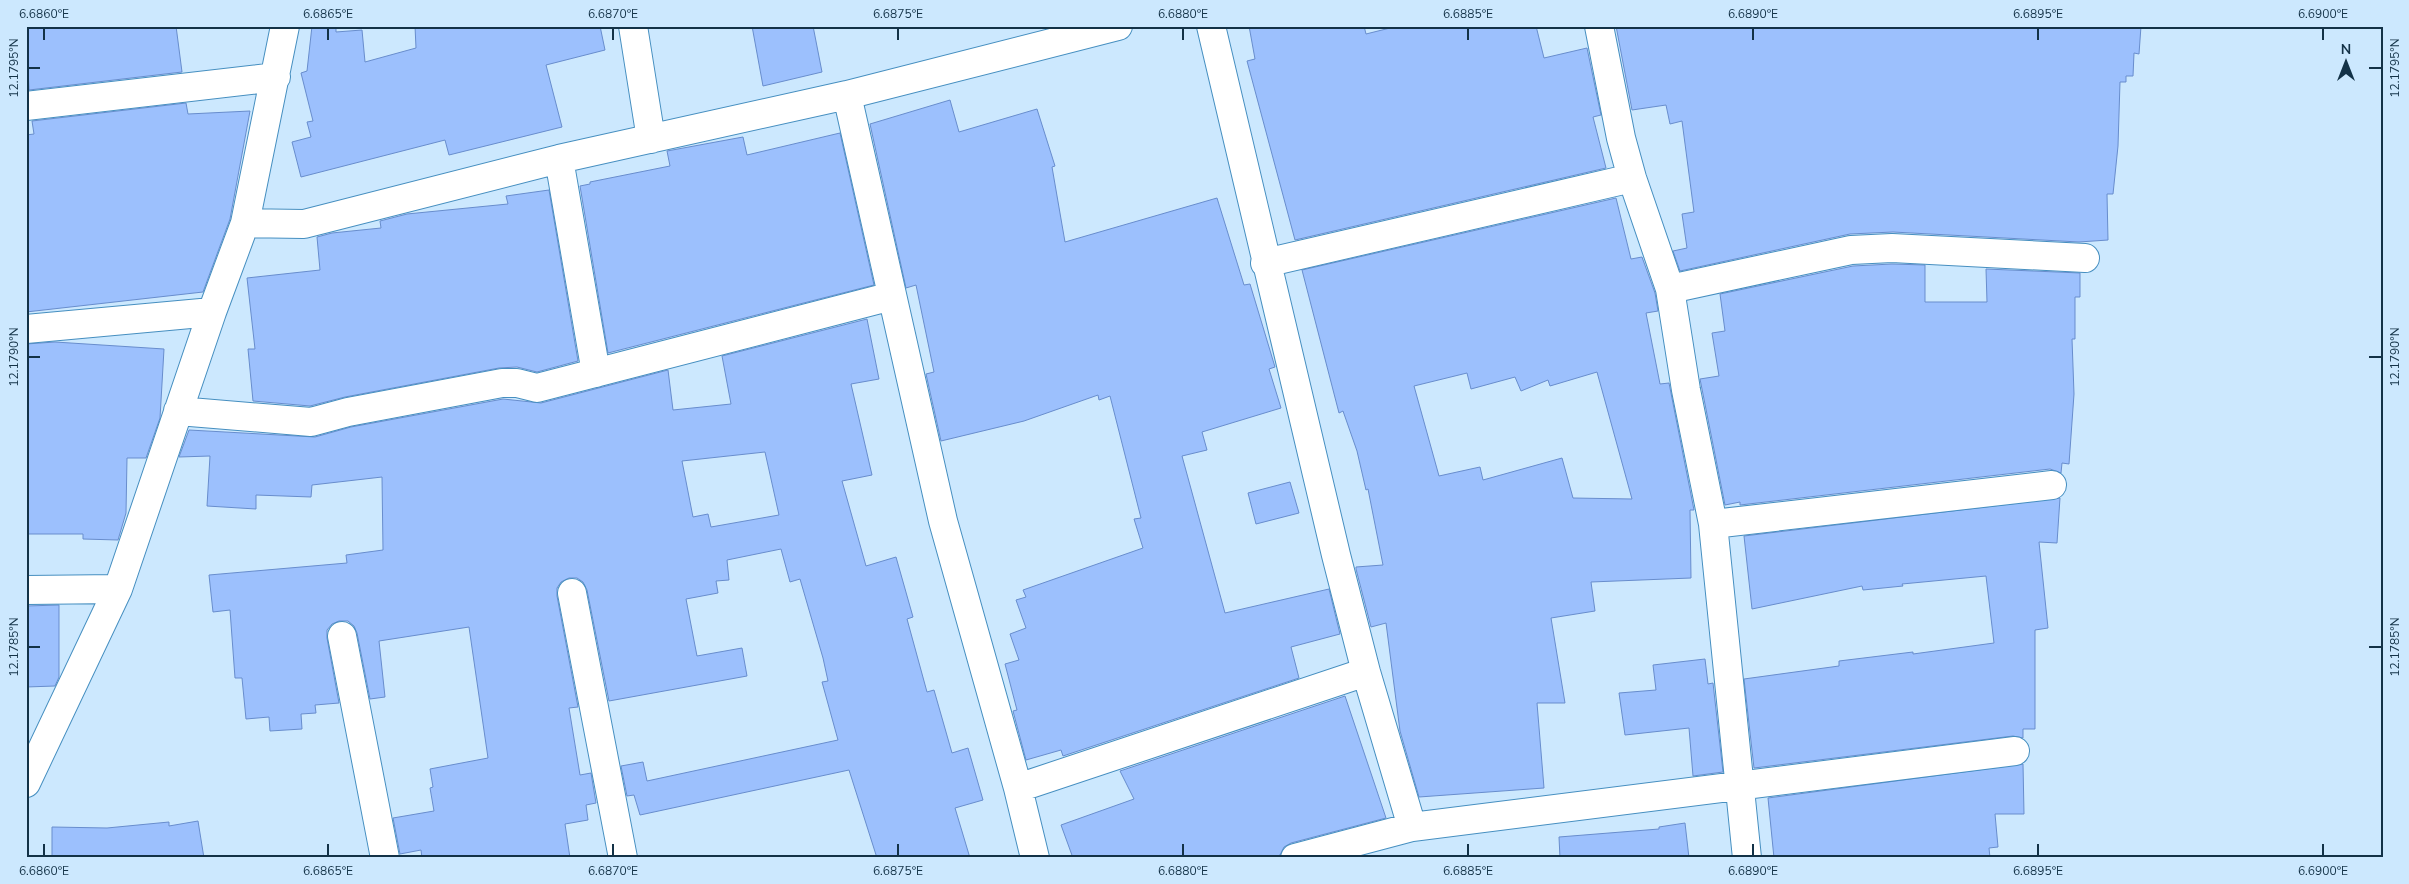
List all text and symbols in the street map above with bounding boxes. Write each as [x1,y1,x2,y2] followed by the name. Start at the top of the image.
[19,6,69,22] text: 6.6860°E
[303,6,353,22] text: 6.6865°E
[588,6,638,22] text: 6.6870°E
[873,6,923,22] text: 6.6875°E
[1158,6,1208,22] text: 6.6880°E
[1443,6,1493,22] text: 6.6885°E
[1728,6,1778,22] text: 6.6890°E
[2013,6,2063,22] text: 6.6895°E
[2298,6,2348,22] text: 6.6900°E
[6,38,22,98] text: 12.1795°N
[2322,38,2372,88] north arrow
[2387,38,2403,98] text: 12.1795°N
[2341,40,2351,59] text: N
[6,327,22,387] text: 12.1790°N
[2387,327,2403,387] text: 12.1790°N
[6,617,22,677] text: 12.1785°N
[2387,617,2403,677] text: 12.1785°N
[19,863,69,879] text: 6.6860°E
[303,863,353,879] text: 6.6865°E
[588,863,638,879] text: 6.6870°E
[873,863,923,879] text: 6.6875°E
[1158,863,1208,879] text: 6.6880°E
[1443,863,1493,879] text: 6.6885°E
[1728,863,1778,879] text: 6.6890°E
[2013,863,2063,879] text: 6.6895°E
[2298,863,2348,879] text: 6.6900°E

